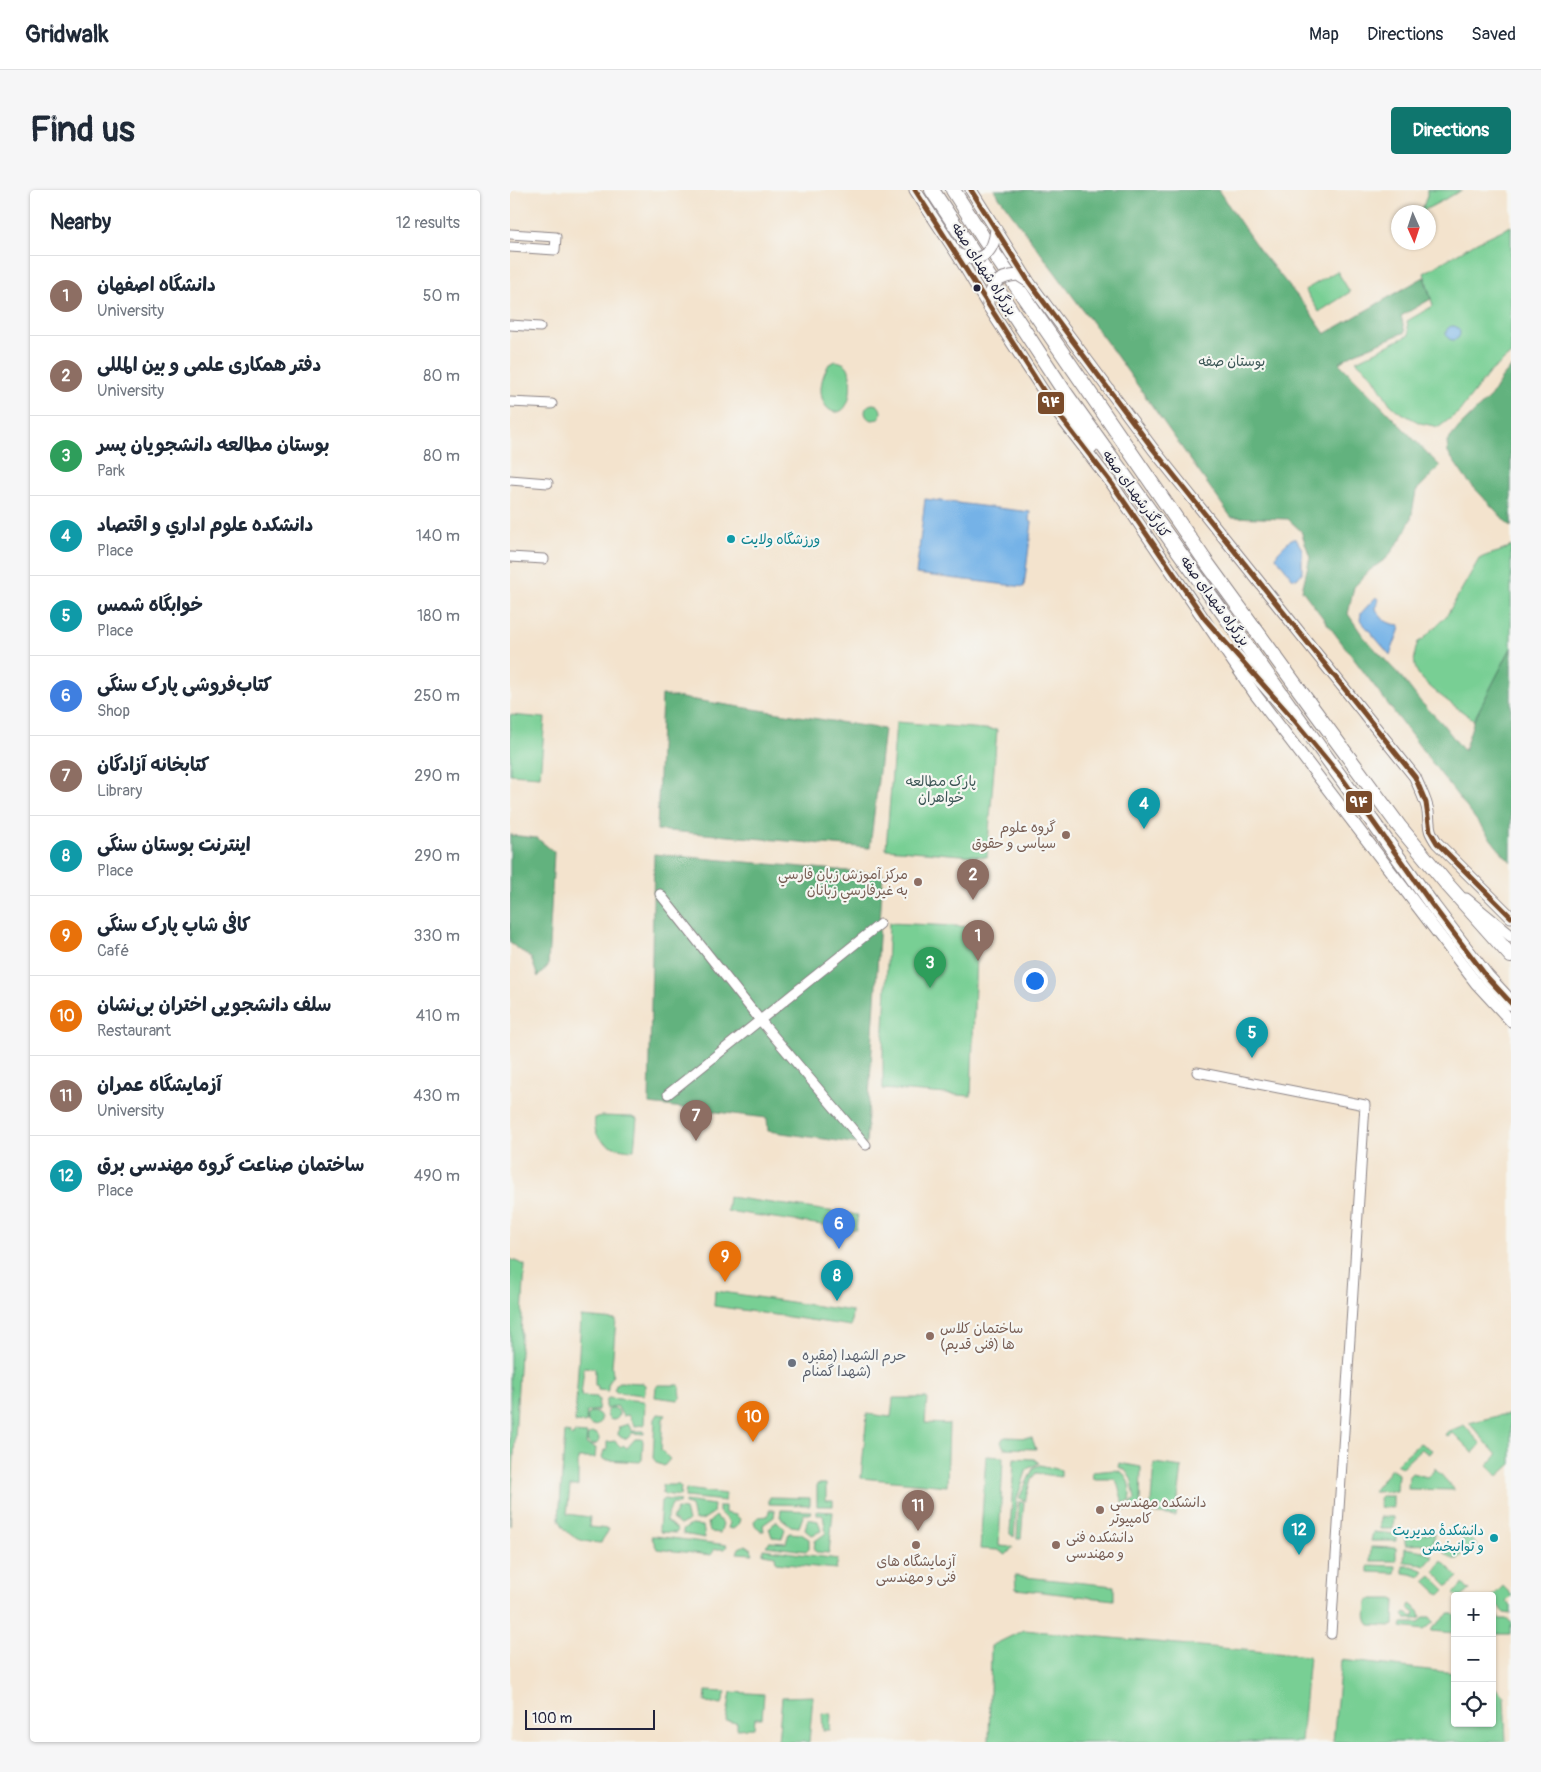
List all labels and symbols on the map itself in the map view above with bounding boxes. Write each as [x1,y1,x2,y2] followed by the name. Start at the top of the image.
[1391,205,1436,250] north arrow
[948,219,1020,319] street label: بزرگراه شهدای صفه
[972,283,982,293] unlabelled marker
[1199,353,1265,370] park label: بوستان صفه
[1037,391,1065,415] line badge: ۹۴
[1041,394,1061,411] text: ۹۴
[1098,447,1174,541] street label: کنارگذرشهدای صفه
[741,531,820,548] place label: ورزشگاه ولایت
[725,533,737,545] marker: ورزشگاه ولایت
[1177,553,1253,649] street label: بزرگراه شهدای صفه
[906,773,976,807] park label: پارک مطالعه خواهران
[1128,788,1160,829] pin: 4
[1345,790,1373,814] line badge: ۹۴
[1349,794,1369,811] text: ۹۴
[972,819,1056,852] place label: گروه علوم سیاسی و حقوق
[1060,829,1072,841] marker: گروه علوم سیاسی و حقوق
[957,859,989,900] pin: 2
[778,866,908,903] place label: مرکز آموزش زبان فارسي به غيرفارسي زبانان
[912,876,924,888] marker: مرکز آموزش زبان فارسي به غيرفارسي زبانان
[962,920,994,961] pin: 1
[914,947,946,988] pin: 3
[1022,968,1048,994] your location
[1236,1017,1268,1058] pin: 5
[680,1100,712,1141] pin: 7
[823,1208,855,1249] pin: 6
[709,1241,741,1282] pin: 9
[821,1260,853,1301] pin: 8
[940,1320,1023,1355] place label: ساختمان کلاس ها (فنی قدیم)
[924,1330,936,1342] marker: ساختمان کلاس ها (فنی قدیم)
[802,1347,906,1382] place label: حرم الشهدا (مقبره شهدا گمنام)
[786,1357,798,1369] marker: حرم الشهدا (مقبره شهدا گمنام)
[737,1401,769,1442] pin: 10
[902,1490,934,1531] pin: 11
[1109,1494,1207,1528] place label: دانشکده مهندسی کامپیوتر
[1094,1504,1106,1516] marker: دانشکده مهندسی کامپیوتر
[1283,1514,1315,1555] pin: 12
[1392,1522,1484,1555] place label: دانشکدهٔ مدیریت و توانبخشی
[1066,1529,1134,1562] place label: دانشکده فنی و مهندسی
[1488,1532,1500,1544] marker: دانشکدهٔ مدیریت و توانبخشی
[910,1539,922,1551] marker: آزمایشگاه های فنی و مهندسی
[1050,1539,1062,1551] marker: دانشکده فنی و مهندسی
[876,1553,956,1586] place label: آزمایشگاه های فنی و مهندسی
[525,1707,655,1730] scale bar

